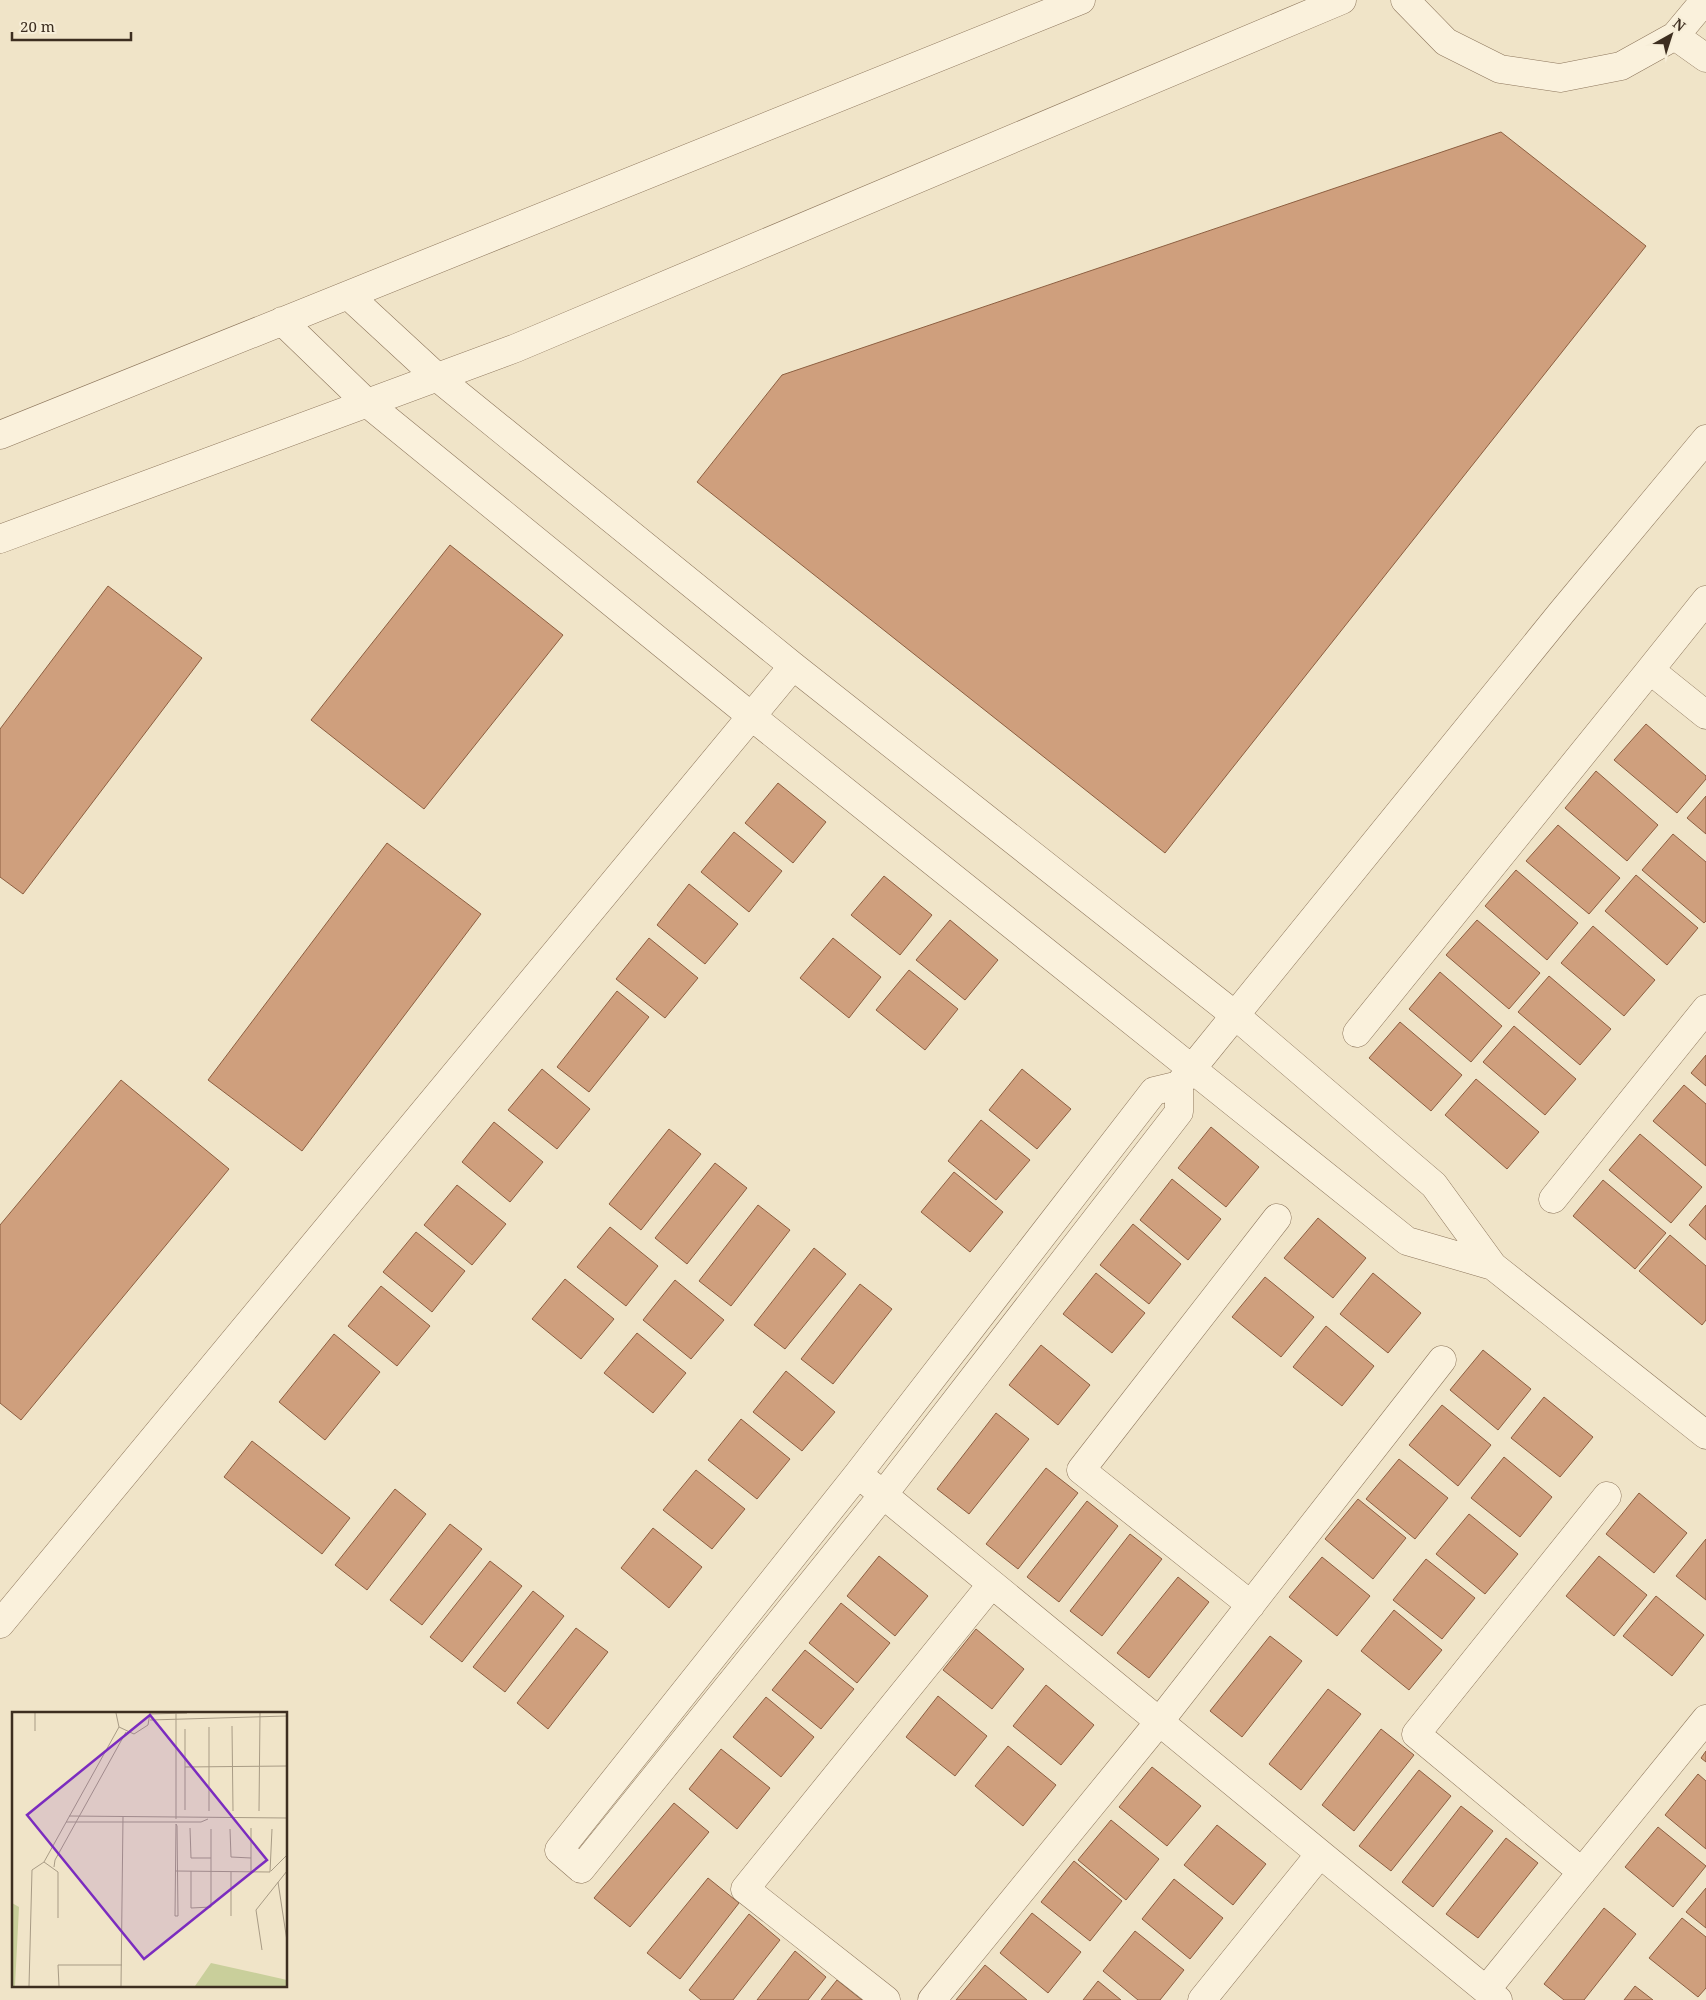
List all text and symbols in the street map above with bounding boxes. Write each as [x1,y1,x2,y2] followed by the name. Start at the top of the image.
[12,10,131,42] scale bar
[1646,10,1696,60] north arrow
[1669,14,1690,35] text: N
[20,16,55,36] text: 20 m
[12,1712,288,1988] inset map

